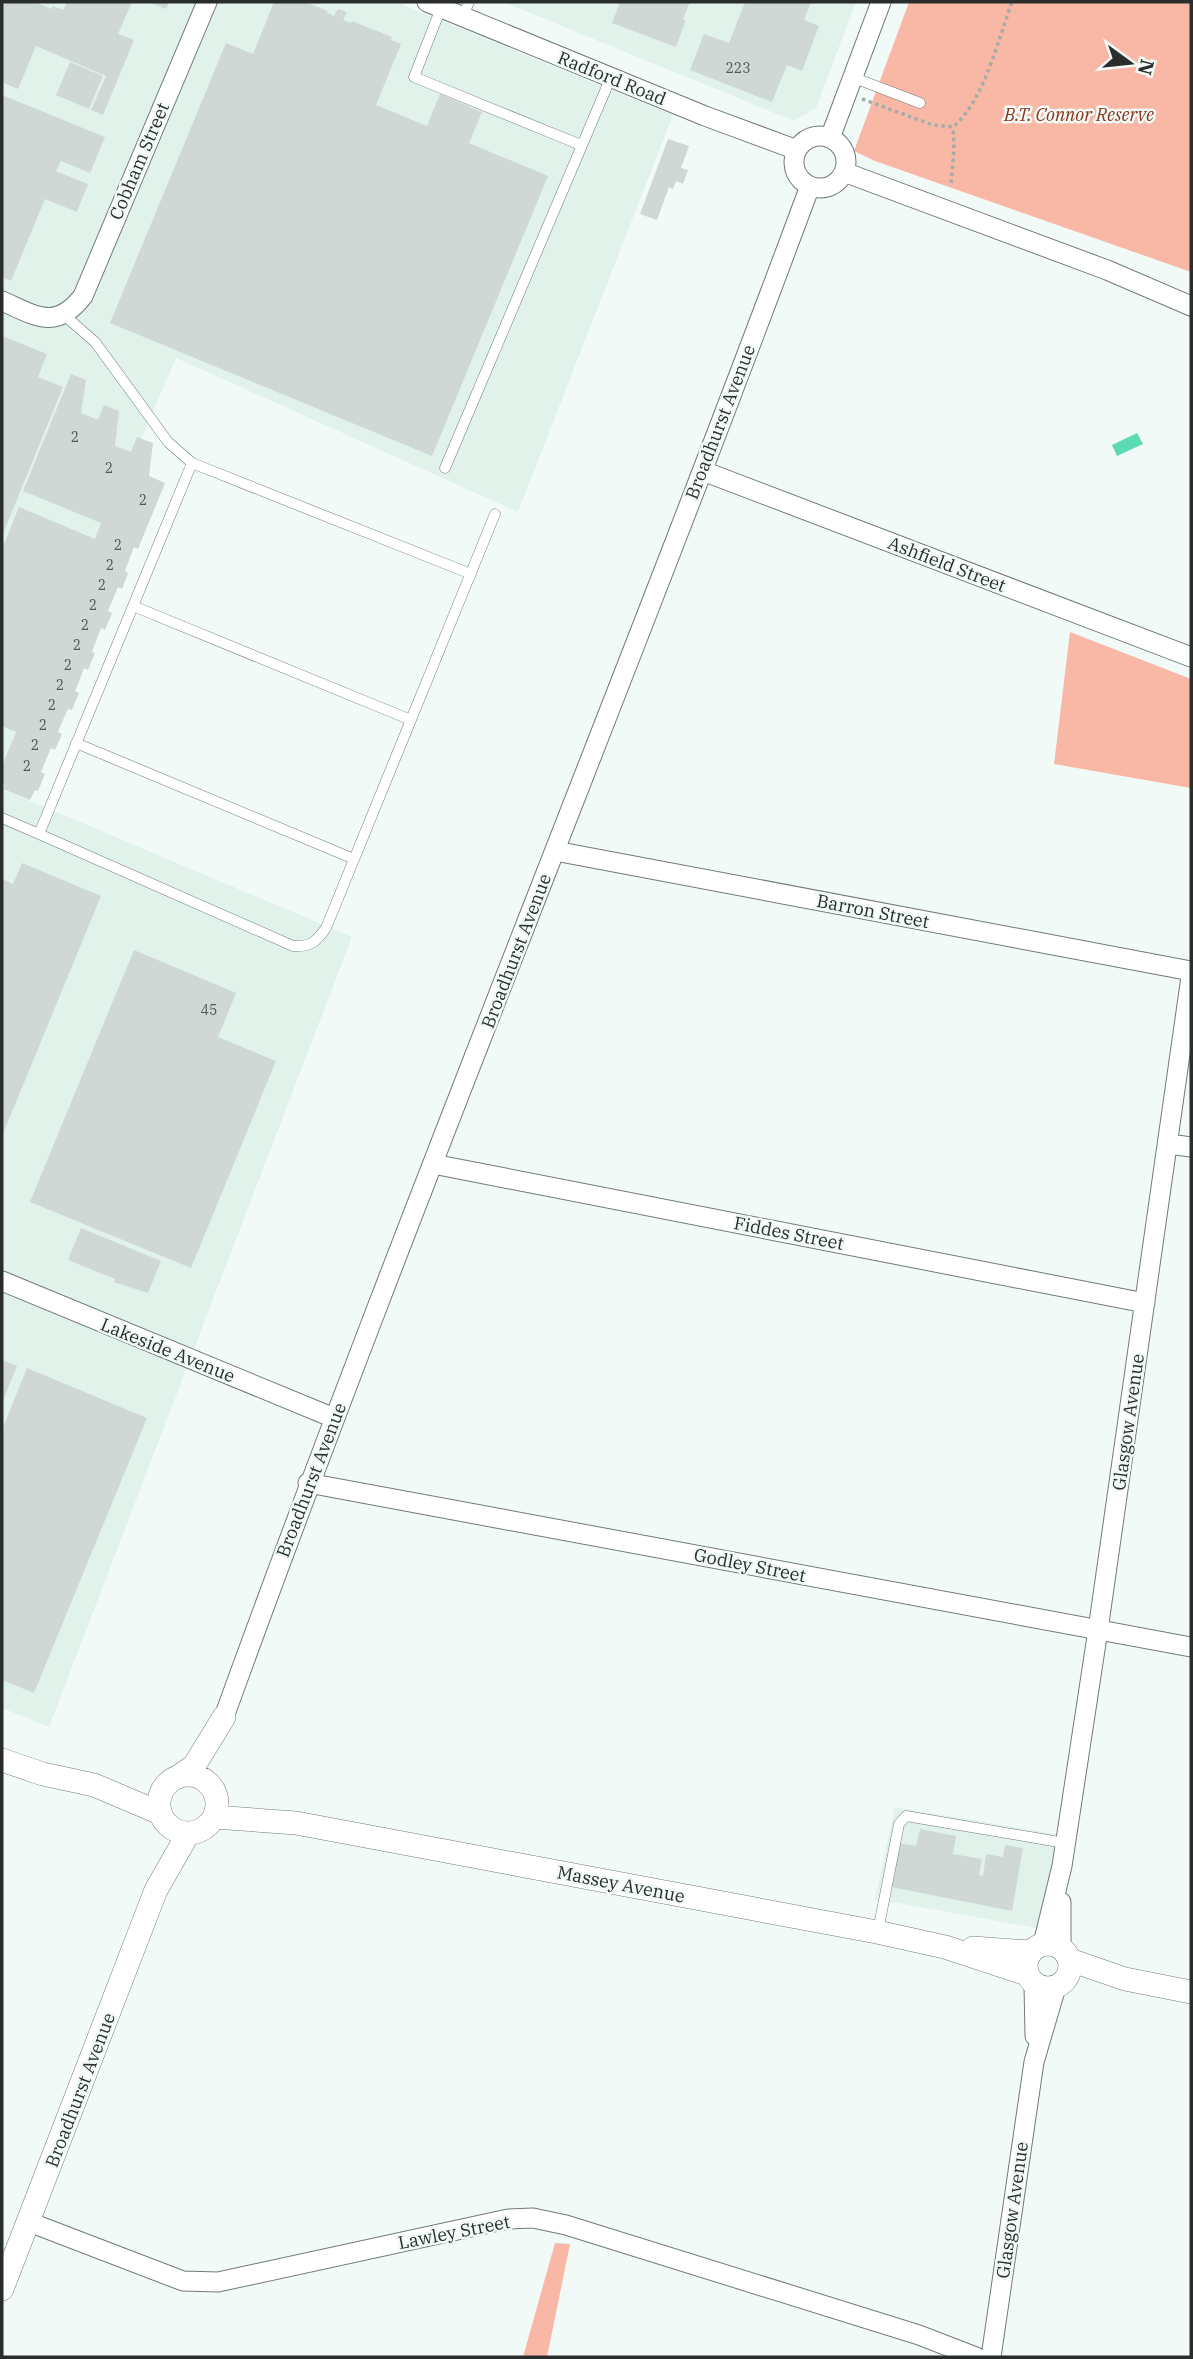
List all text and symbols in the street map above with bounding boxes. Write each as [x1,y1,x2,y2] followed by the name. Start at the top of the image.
[1095,28,1165,98] north arrow
[554,46,670,110] street label: Radford Road
[1133,57,1160,78] text: N
[725,59,751,77] house number: 223
[104,99,174,223] street label: Cobham Street
[1003,103,1154,126] park label: B.T. Connor Reserve
[680,341,760,503] street label: Broadhurst Avenue
[71,428,79,446] house number: 2
[105,459,113,477] house number: 2
[139,491,147,509] house number: 2
[885,531,1009,597] street label: Ashfield Street
[114,536,122,554] house number: 2
[106,556,114,574] house number: 2
[98,576,106,594] house number: 2
[89,596,97,614] house number: 2
[81,616,89,634] house number: 2
[73,636,81,654] house number: 2
[64,656,72,674] house number: 2
[56,676,64,694] house number: 2
[48,696,56,714] house number: 2
[39,716,47,734] house number: 2
[31,736,39,754] house number: 2
[23,757,31,775] house number: 2
[476,870,556,1032] street label: Broadhurst Avenue
[815,889,931,933] street label: Barron Street
[201,1001,217,1019] house number: 45
[732,1211,846,1255] street label: Fiddes Street
[97,1313,239,1387] street label: Lakeside Avenue
[1107,1352,1149,1492] street label: Glasgow Avenue
[271,1399,351,1561] street label: Broadhurst Avenue
[692,1543,808,1587] street label: Godley Street
[555,1860,687,1908] street label: Massey Avenue
[40,2009,120,2171] street label: Broadhurst Avenue
[991,2140,1033,2280] street label: Glasgow Avenue
[396,2210,512,2254] street label: Lawley Street

